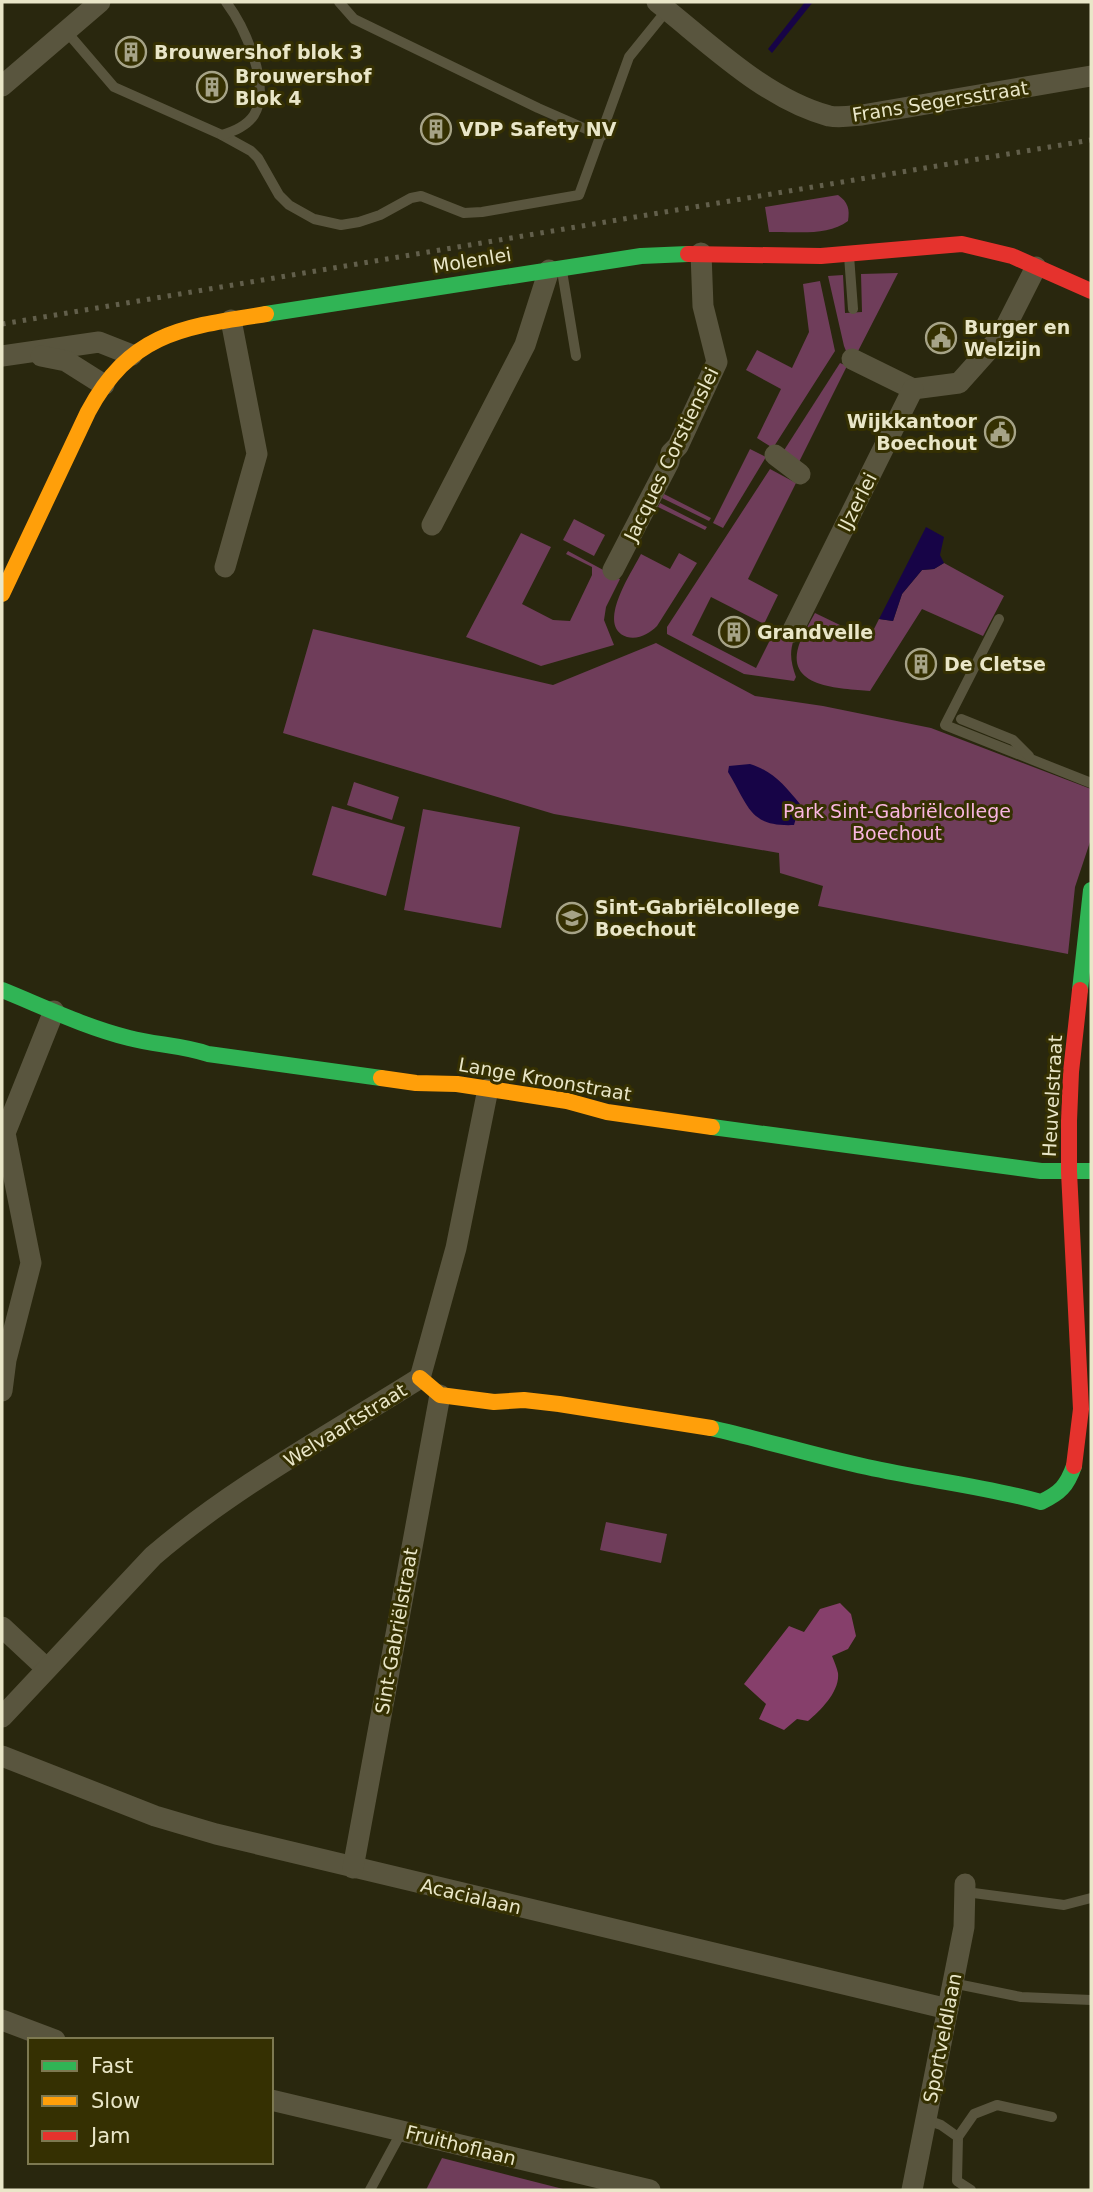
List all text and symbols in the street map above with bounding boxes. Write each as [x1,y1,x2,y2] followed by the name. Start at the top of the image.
[114,35,148,69] building icon: Brouwershof blok 3
[154,41,363,63] place label: Brouwershof blok 3
[235,65,372,109] place label: Brouwershof Blok 4
[195,70,229,104] building icon: Brouwershof Blok 4
[850,76,1030,126] street label: Frans Segersstraat
[419,112,453,146] building icon: VDP Safety NV
[459,118,617,140] place label: VDP Safety NV
[431,243,513,277] street label: Molenlei
[964,316,1070,360] place label: Burger en Welzijn
[924,321,958,355] public building icon: Burger en Welzijn
[619,364,723,545] street label: Jacques Corstienslei
[847,410,978,454] place label: Wijkkantoor Boechout
[983,415,1017,449] public building icon: Wijkkantoor Boechout
[833,469,881,535] street label: IJzerlei
[717,615,751,649] building icon: Grandvelle
[757,621,873,643] place label: Grandvelle
[904,647,938,681] building icon: De Cletse
[944,653,1046,675] place label: De Cletse
[783,800,1011,844] park label: Park Sint-Gabriëlcollege Boechout
[595,896,800,940] place label: Sint-Gabriëlcollege Boechout
[555,901,589,935] school or university icon: Sint-Gabriëlcollege Boechout
[1038,1034,1066,1158] street label: Heuvelstraat
[457,1053,633,1105] street label: Lange Kroonstraat
[280,1378,410,1472] street label: Welvaartstraat
[371,1546,421,1716] street label: Sint-Gabriëlstraat
[418,1874,524,1918] street label: Acacialaan
[919,1971,965,2105] street label: Sportveldlaan
[28,2038,273,2164] legend
[91,2054,133,2078] text: Fast
[91,2089,140,2113] text: Slow
[403,2121,519,2169] street label: Fruithoflaan
[89,2124,131,2148] text: Jam

